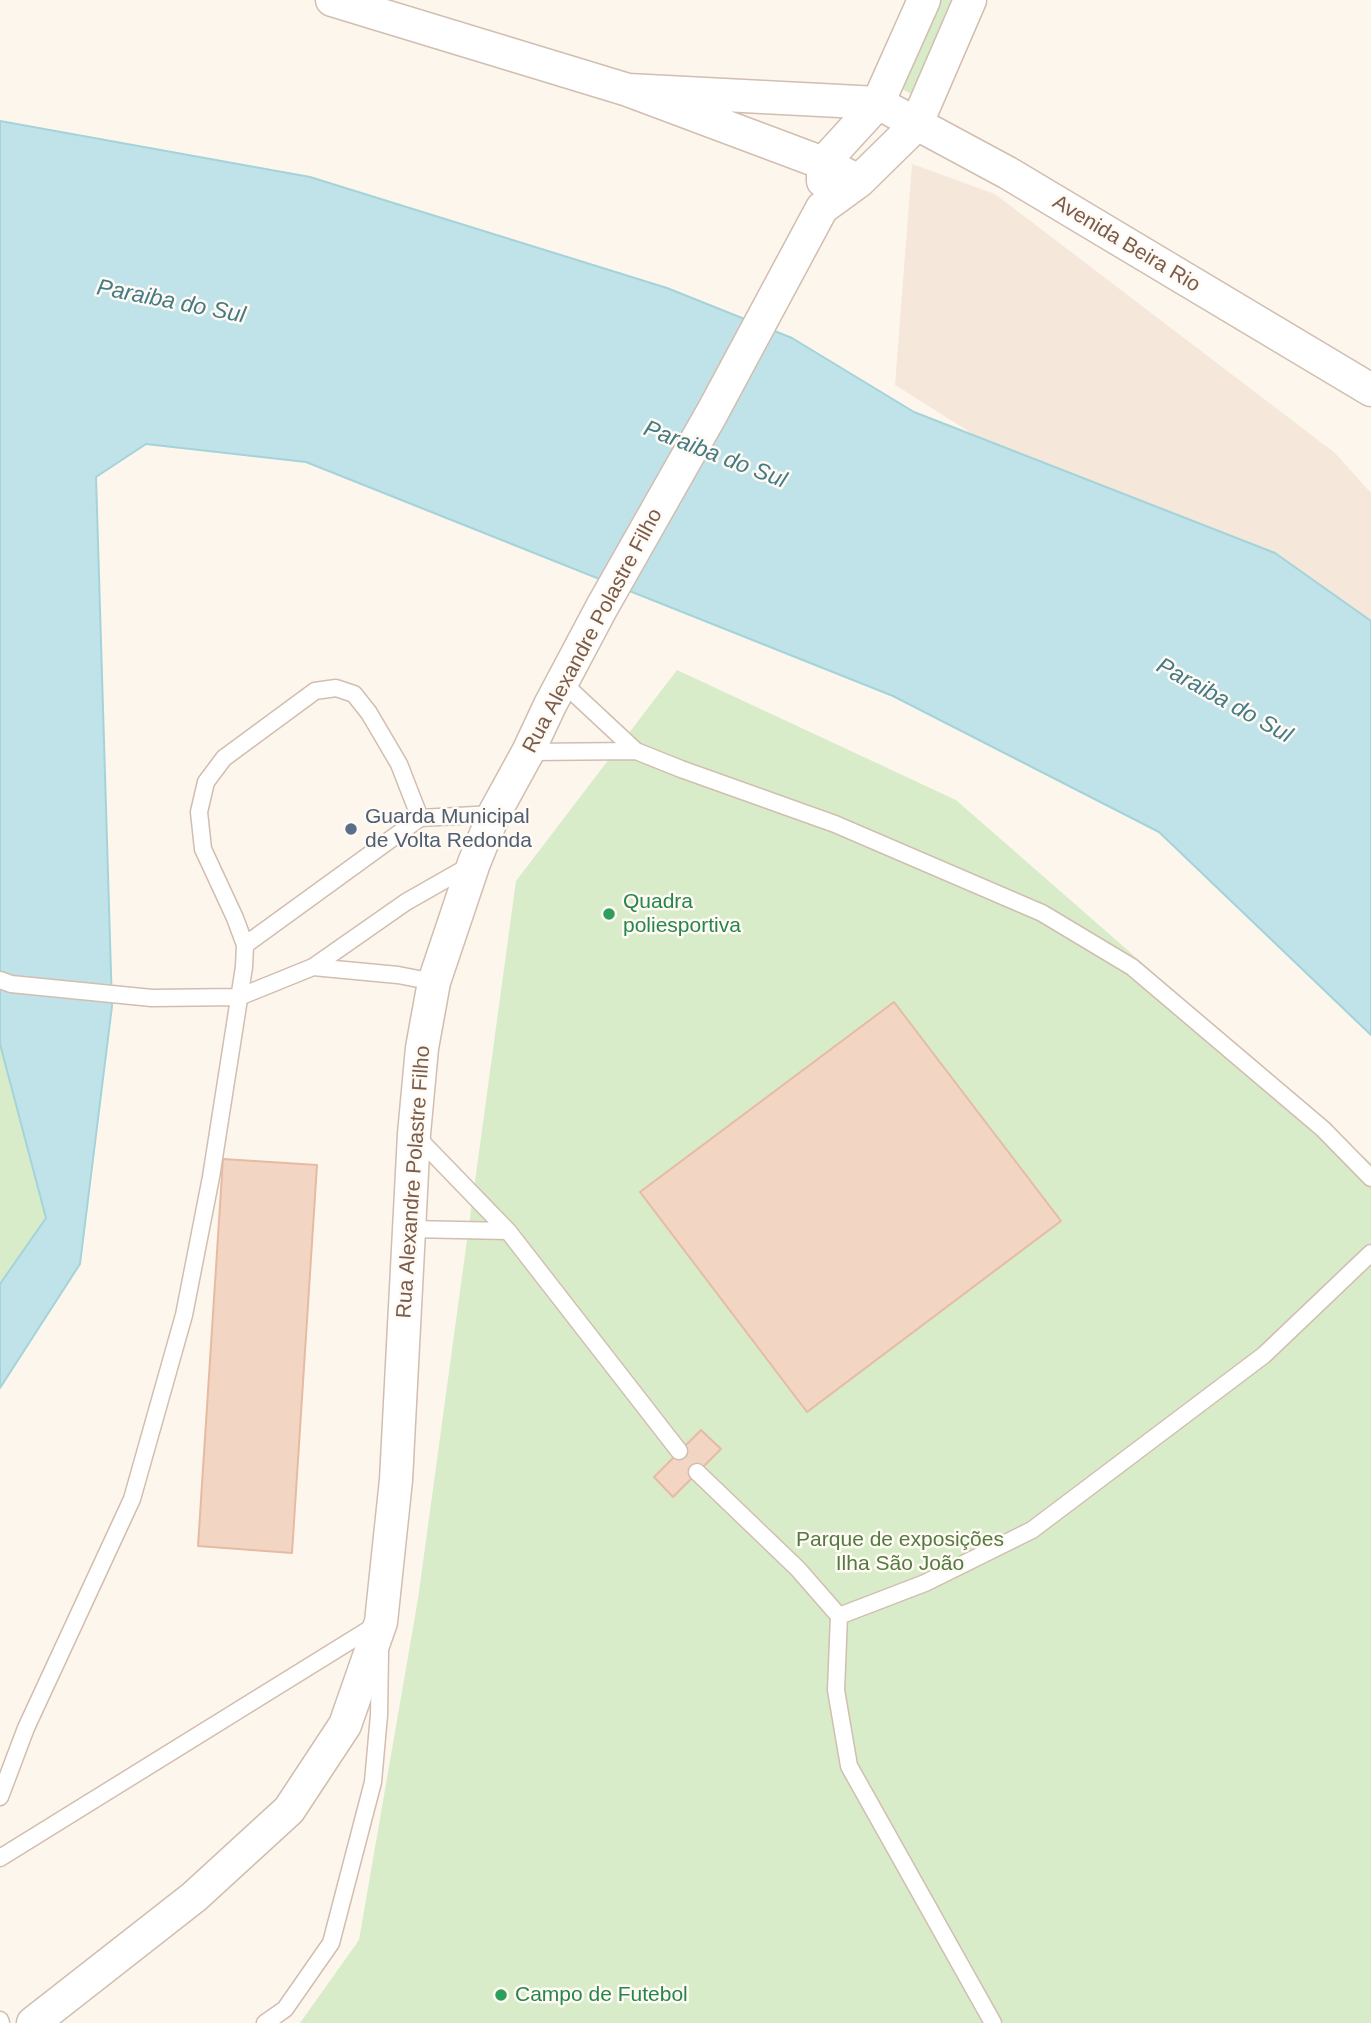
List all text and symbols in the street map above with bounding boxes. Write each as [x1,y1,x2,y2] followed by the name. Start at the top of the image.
[1048,190,1204,298] street label: Avenida Beira Rio
[94,274,248,330] water label: Paraiba do Sul
[640,415,790,495] water label: Paraiba do Sul
[518,504,668,758] street label: Rua Alexandre Polastre Filho
[1151,652,1297,750] water label: Paraiba do Sul
[365,804,532,854] place label: Guarda Municipal de Volta Redonda
[343,821,359,837] marker: Guarda Municipal de Volta Redonda
[623,889,741,939] place label: Quadra poliesportiva
[601,906,617,922] marker: Quadra poliesportiva
[392,1045,436,1319] street label: Rua Alexandre Polastre Filho
[796,1527,1004,1577] park label: Parque de exposições Ilha São João
[515,1982,688,2008] place label: Campo de Futebol
[493,1987,509,2003] marker: Campo de Futebol

